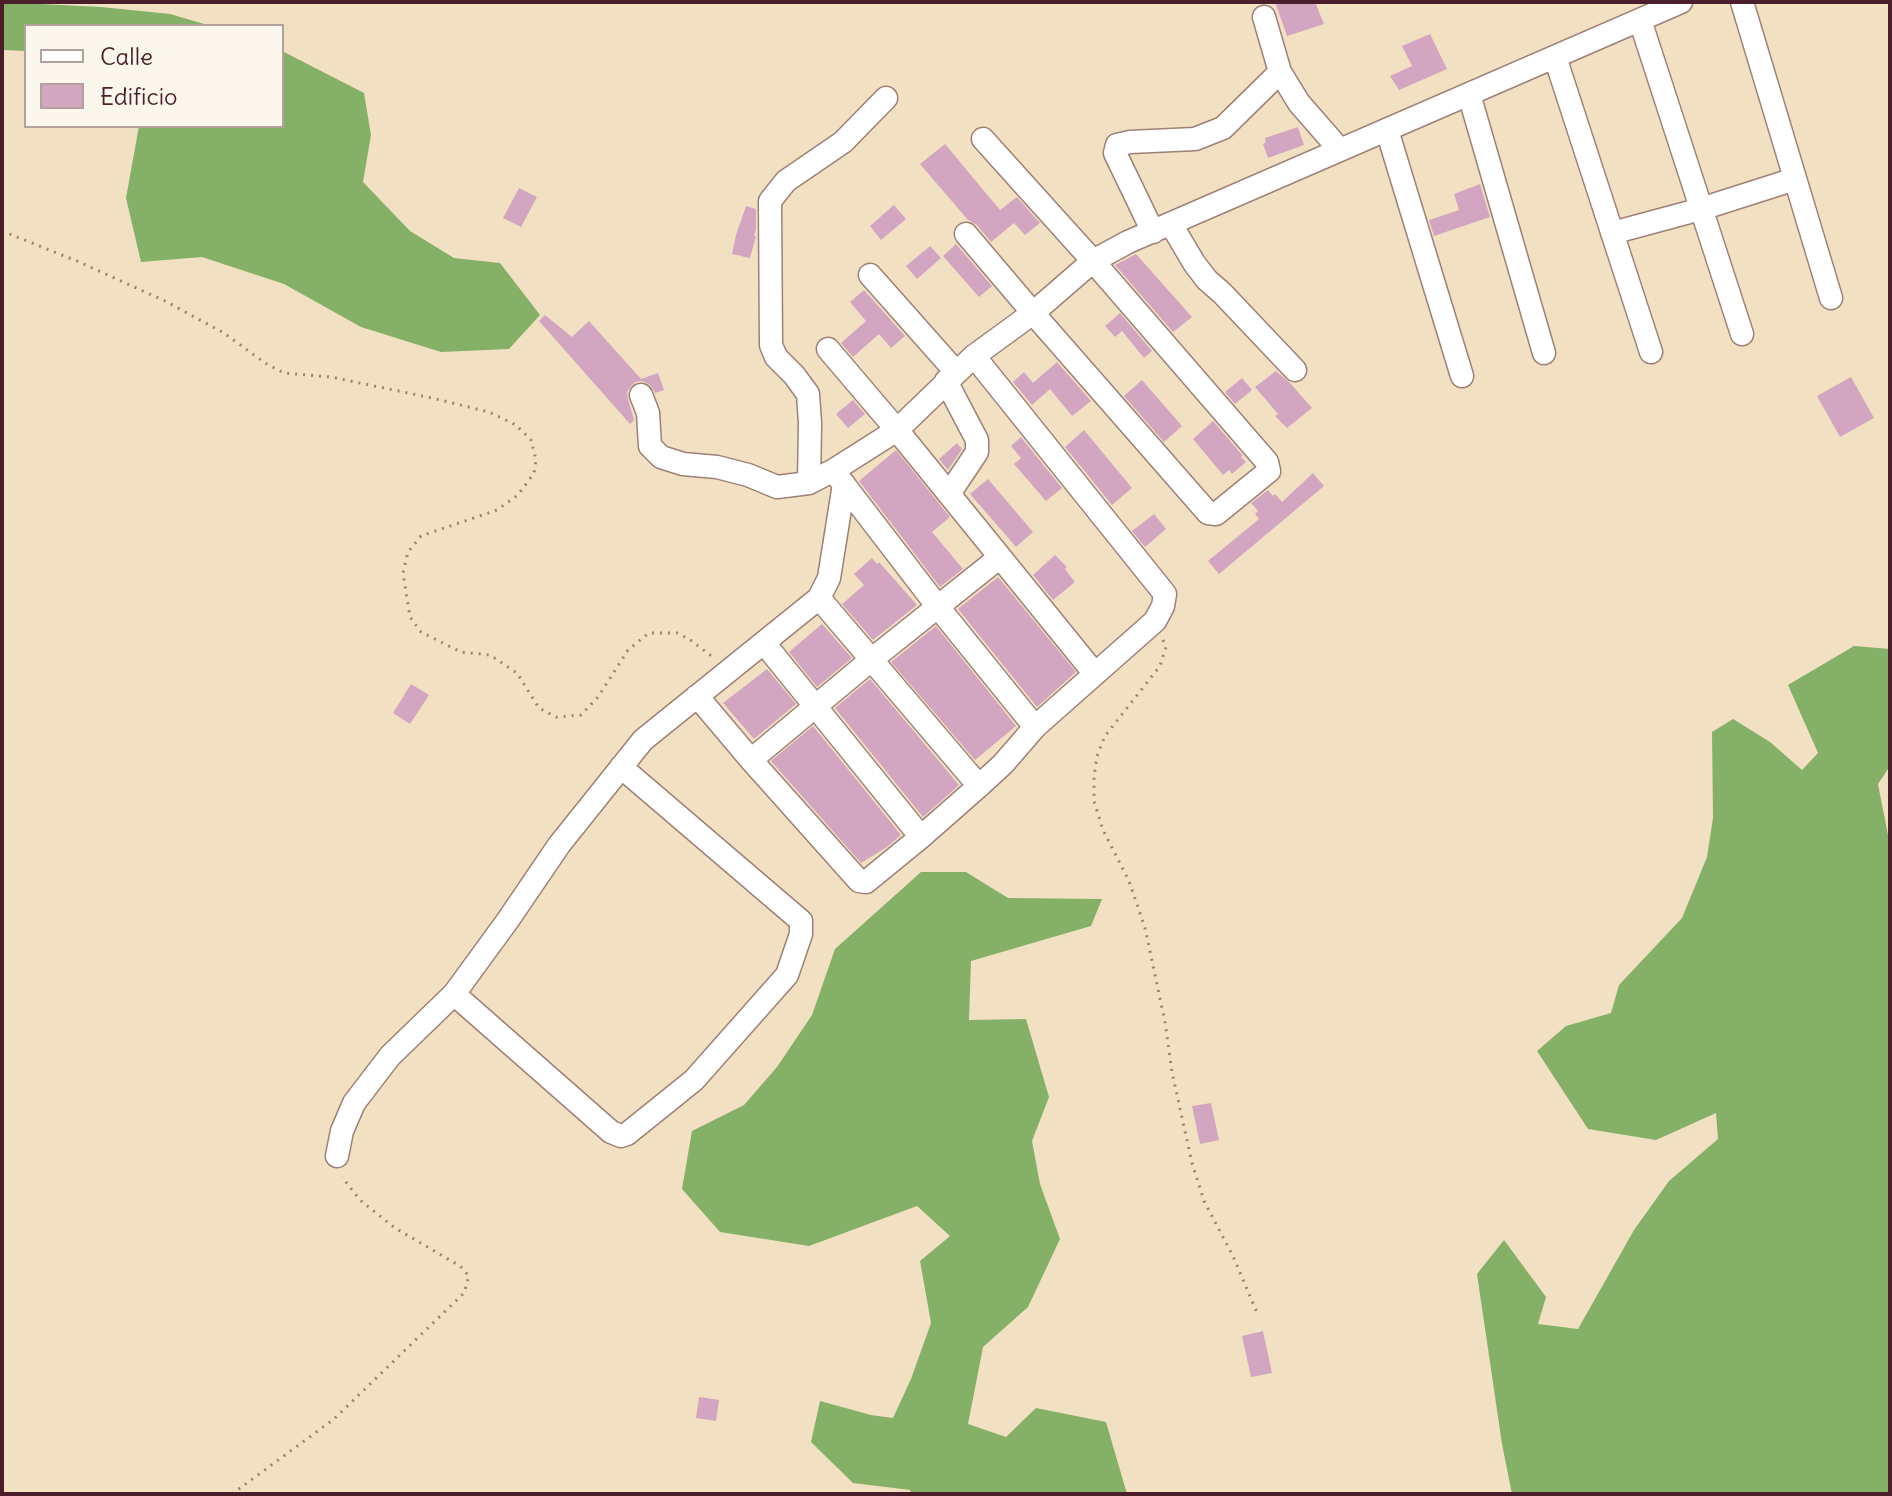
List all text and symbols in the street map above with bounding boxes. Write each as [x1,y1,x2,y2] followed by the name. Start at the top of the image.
[24,24,284,128] legend
[100,41,153,71] text: Calle
[100,81,178,111] text: Edificio

